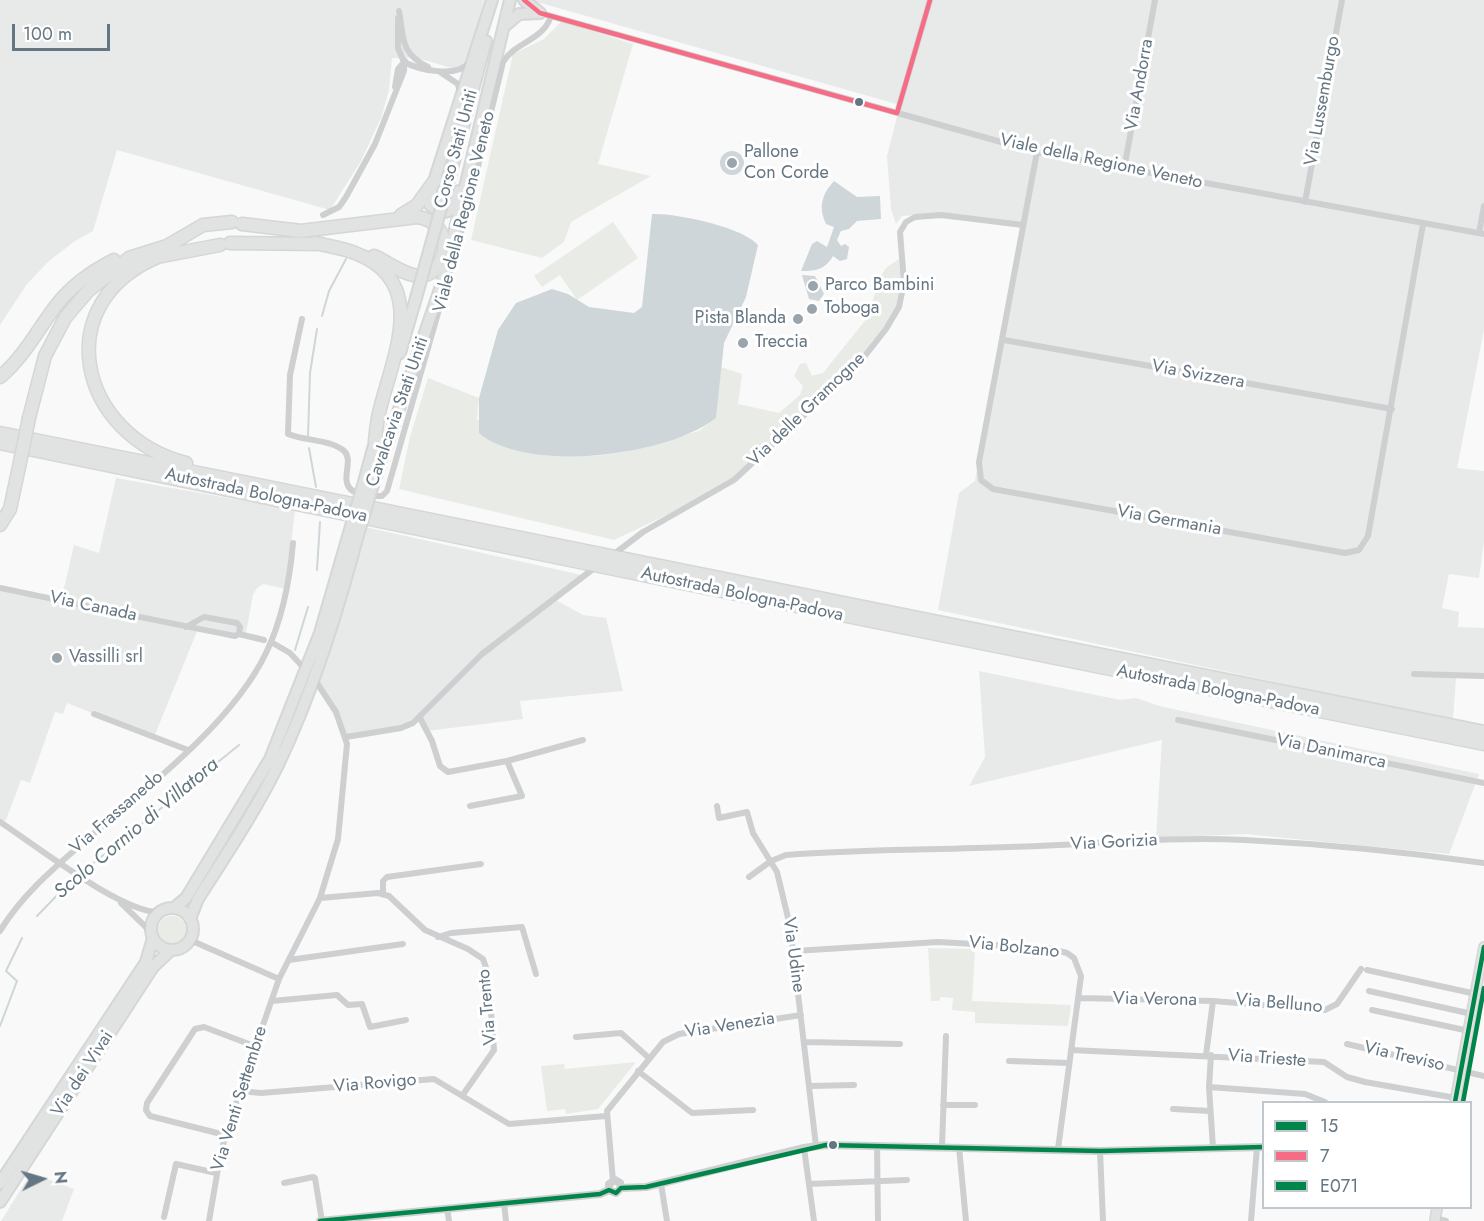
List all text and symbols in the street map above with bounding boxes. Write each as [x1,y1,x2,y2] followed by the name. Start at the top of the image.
[15,12,112,50] scale bar
[23,21,72,47] text: 100 m
[1301,34,1345,168] street label: Via Lussemburgo
[1121,37,1159,133] street label: Via Andorra
[431,87,483,211] street label: Corso Stati Uniti
[853,96,865,108] unlabelled marker
[430,109,500,315] street label: Viale della Regione Veneto
[998,130,1204,194] street label: Viale della Regione Veneto
[744,142,829,184] place label: Pallone Con Corde
[725,156,739,170] marker: Pallone Con Corde
[825,275,935,297] place label: Parco Bambini
[806,279,820,293] marker: Parco Bambini
[824,298,879,320] place label: Toboga
[805,302,819,316] marker: Toboga
[695,308,786,330] place label: Pista Blanda
[791,312,805,326] marker: Pista Blanda
[755,332,808,354] place label: Treccia
[362,334,434,490] street label: Cavalcavia Stati Uniti
[736,336,750,350] marker: Treccia
[744,348,870,472] street label: Via delle Gramogne
[1150,356,1246,394] street label: Via Svizzera
[163,464,369,528] street label: Autostrada Bologna-Padova
[1115,501,1223,541] street label: Via Germania
[639,563,845,627] street label: Autostrada Bologna-Padova
[47,587,139,627] street label: Via Canada
[69,647,143,669] place label: Vassilli srl
[50,651,64,665] marker: Vassilli srl
[1115,661,1321,721] street label: Autostrada Bologna-Padova
[1274,730,1388,774] street label: Via Danimarca
[50,753,224,905] water label: Scolo Cornio di Villatora
[66,767,168,859] street label: Via Frassanedo
[1070,830,1158,856] street label: Via Gorizia
[777,916,809,994] street label: Via Udine
[968,933,1060,963] street label: Via Bolzano
[474,968,502,1046] street label: Via Trento
[1113,988,1197,1012] street label: Via Verona
[1235,989,1323,1019] street label: Via Belluno
[684,1008,776,1044] street label: Via Venezia
[208,1024,272,1174] street label: Via Venti Settembre
[47,1027,119,1121] street label: Via dei Vivai
[1362,1037,1446,1077] street label: Via Treviso
[1227,1045,1307,1073] street label: Via Trieste
[333,1070,417,1098] street label: Via Rovigo
[1262,1101,1472,1209] legend
[1320,1113,1338,1139] text: 15
[827,1139,839,1151] unlabelled marker
[1320,1143,1329,1169] text: 7
[12,1149,72,1209] north arrow
[48,1170,72,1185] text: N
[1320,1173,1358,1199] text: E071

